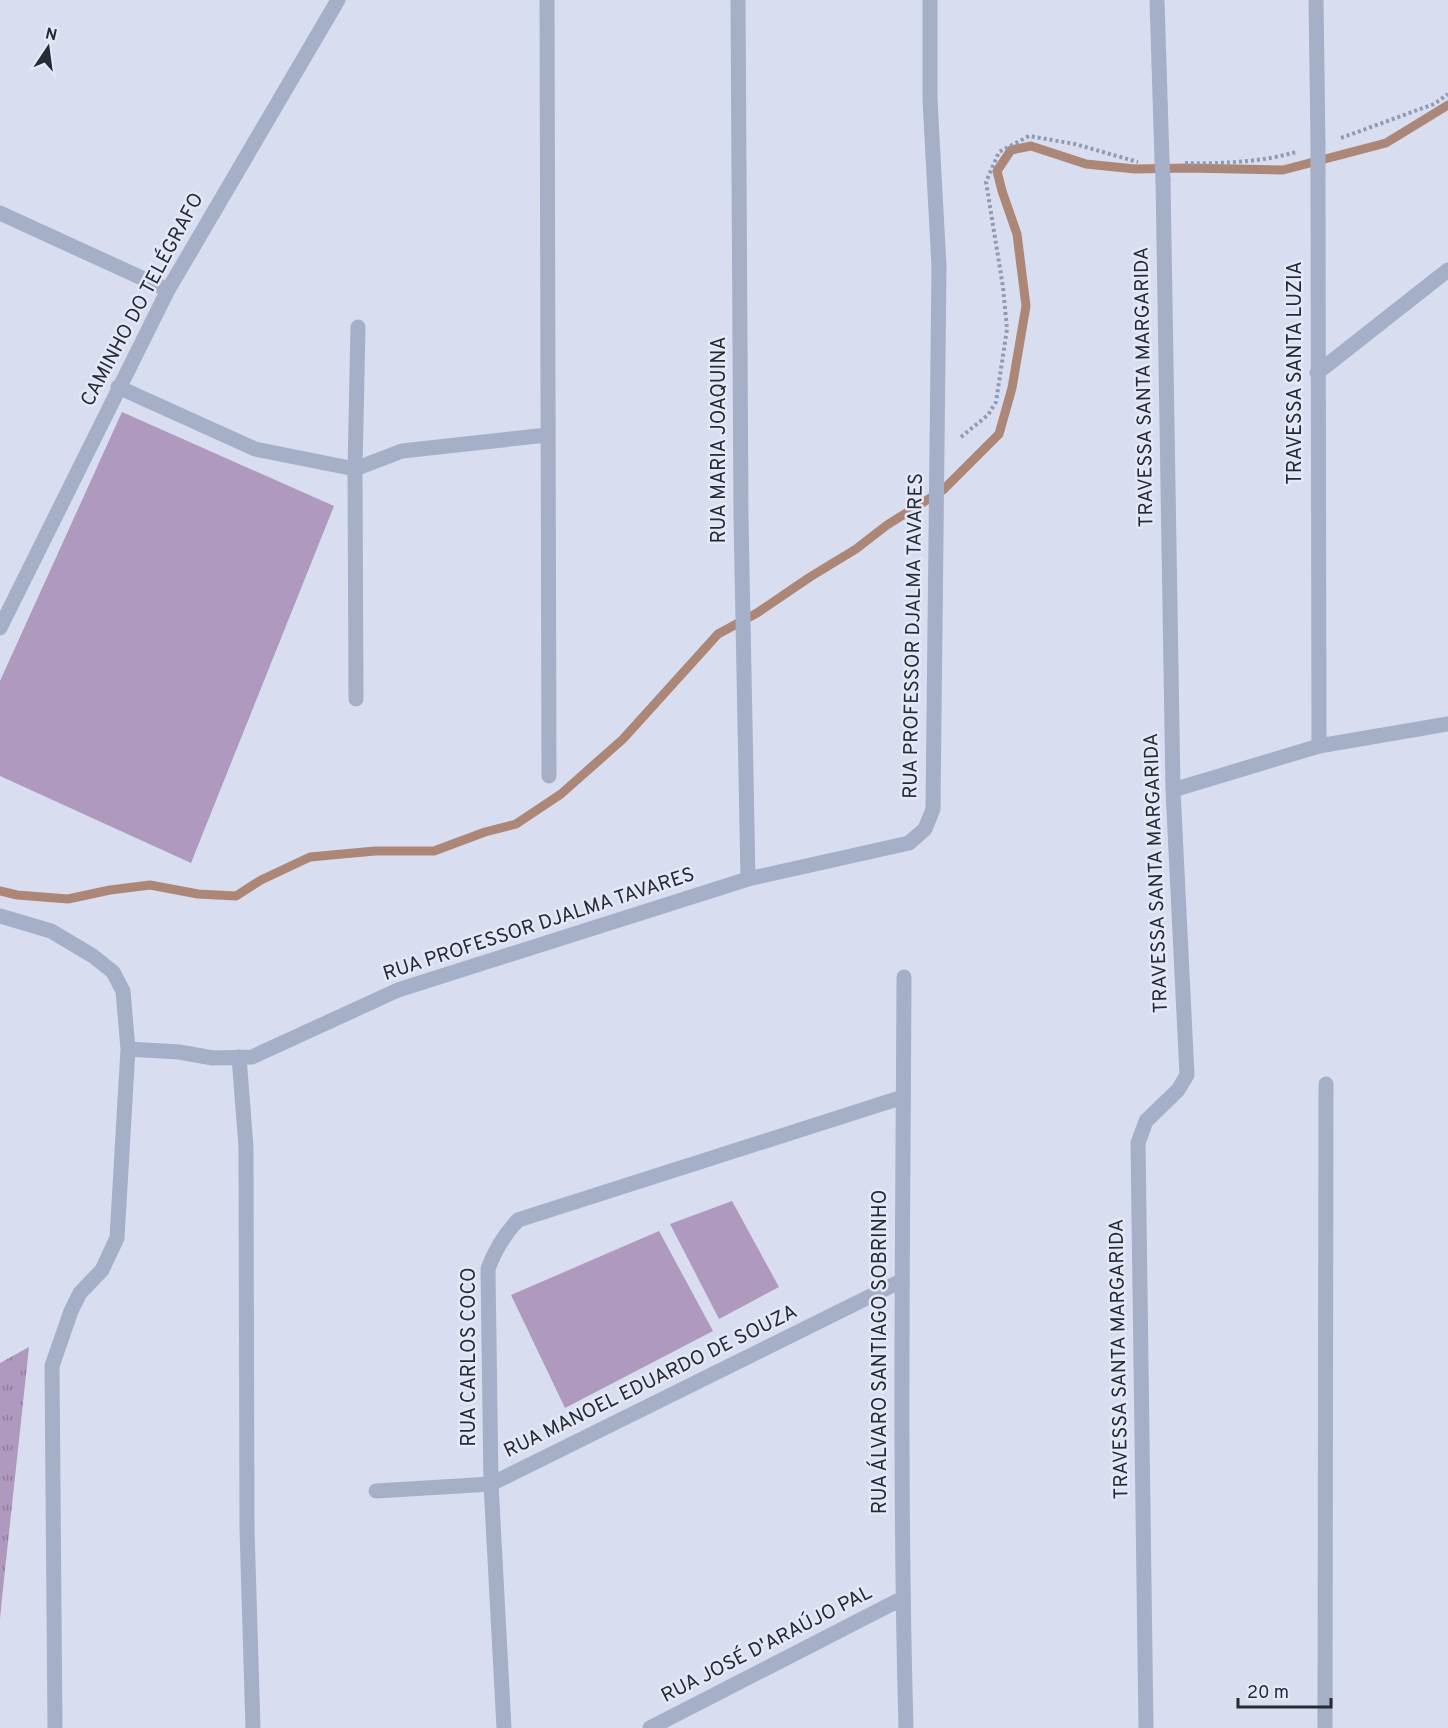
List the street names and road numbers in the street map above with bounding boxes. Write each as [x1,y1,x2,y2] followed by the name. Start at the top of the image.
[74,188,210,411] street label: CAMINHO DO TELÉGRAFO
[1130,246,1160,528] street label: TRAVESSA SANTA MARGARIDA
[1283,261,1309,485] street label: TRAVESSA SANTA LUZIA
[707,336,733,544] street label: RUA MARIA JOAQUINA
[898,473,930,799] street label: RUA PROFESSOR DJALMA TAVARES
[1139,732,1175,1014] street label: TRAVESSA SANTA MARGARIDA
[380,862,698,988] street label: RUA PROFESSOR DJALMA TAVARES
[866,1190,894,1514] street label: RUA ÁLVARO SANTIAGO SOBRINHO
[1105,1218,1135,1500] street label: TRAVESSA SANTA MARGARIDA
[457,1267,483,1447] street label: RUA CARLOS COCO
[500,1299,802,1465] street label: RUA MANOEL EDUARDO DE SOUZA
[656,1579,877,1710] street label: RUA JOSÉ D'ARAÚJO PAL

